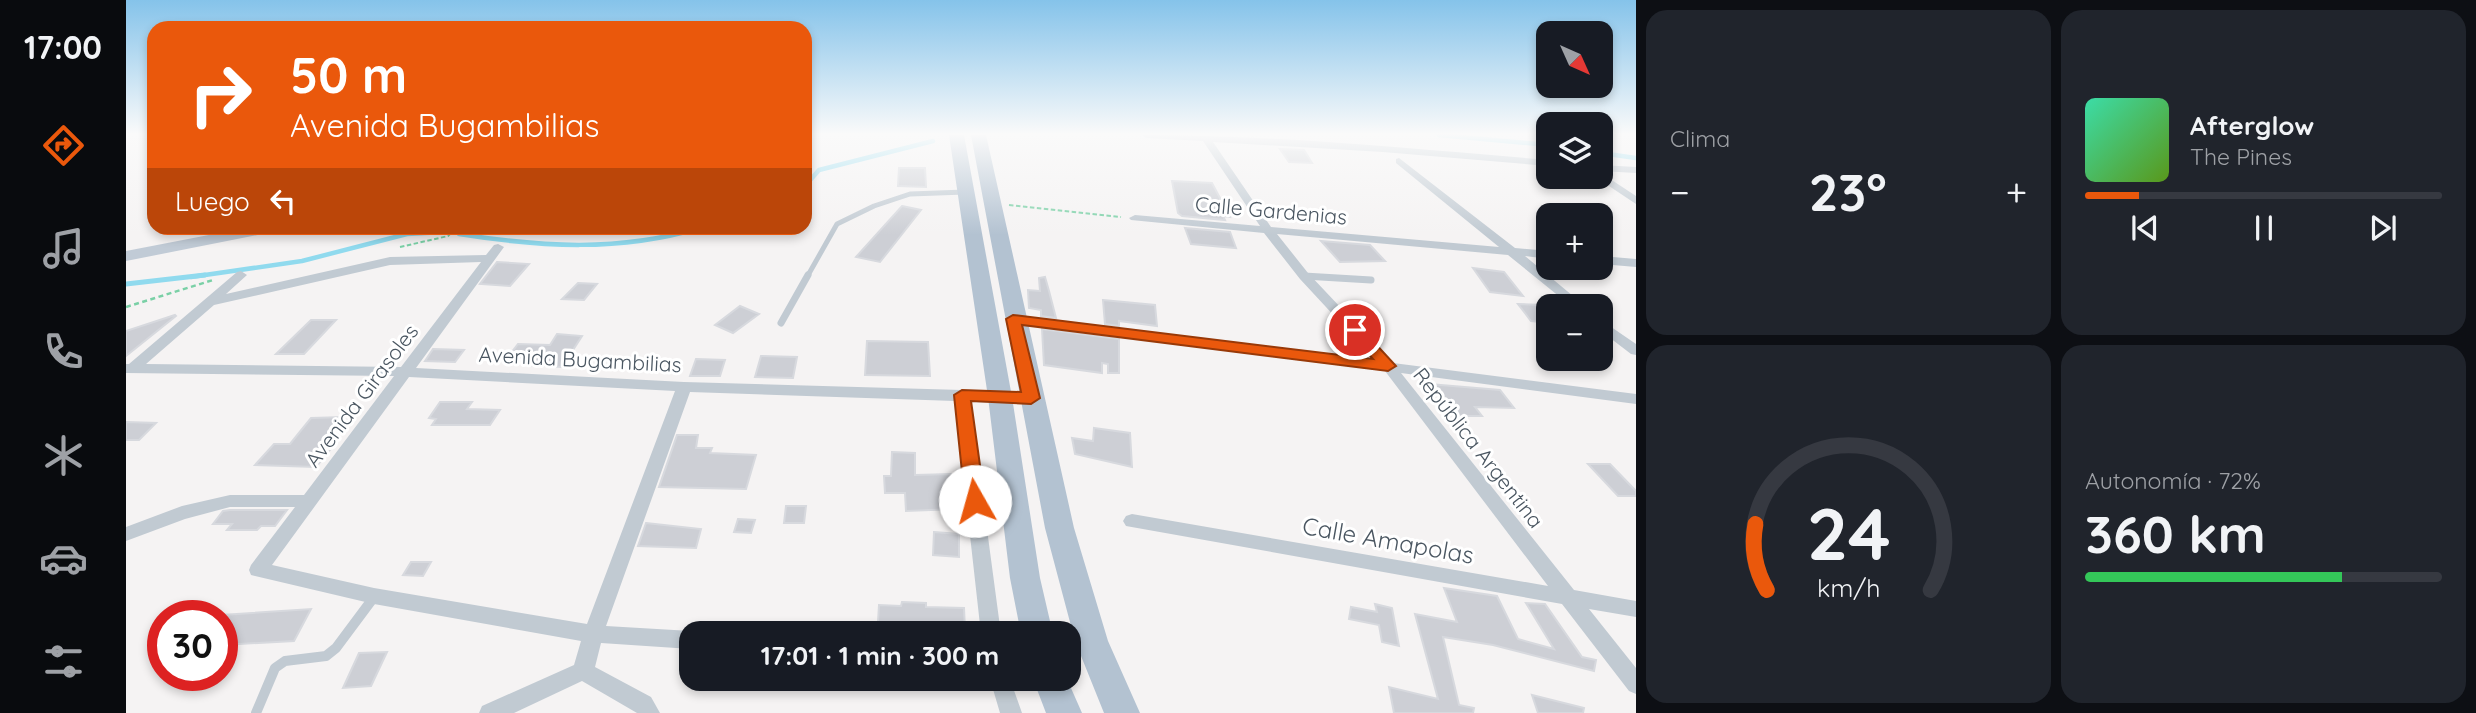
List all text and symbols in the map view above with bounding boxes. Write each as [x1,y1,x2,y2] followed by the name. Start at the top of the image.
[1536,21,1614,98] north arrow
[1536,21,1613,371] map controls
[24,27,102,67] text: 17:00
[290,44,407,105] text: 50 m
[175,49,266,140] icon: right
[290,105,599,145] text: Avenida Bugambilias
[2190,109,2314,142] text: Afterglow
[1536,112,1613,189] button: layers
[39,121,88,170] icon: directions
[1670,124,1730,153] text: Clima
[2190,142,2292,171] text: The Pines
[1809,159,1887,224] text: 23°
[1670,168,1690,216] text: −
[2006,168,2027,216] text: +
[264,182,302,220] icon: left
[175,185,250,218] text: Luego
[1194,190,1348,230] street label: Calle Gardenias
[1536,203,1613,280] button: +
[2126,209,2164,247] icon: previous
[2245,209,2283,247] icon: pause
[2364,209,2402,247] icon: next
[39,224,88,273] icon: music
[1536,294,1613,371] button: −
[1325,300,1385,360] pin
[1336,311,1374,349] icon: arrive
[299,319,423,472] street label: Avenida Girasoles
[39,327,88,376] icon: phone
[478,341,682,377] street label: Avenida Bugambilias
[1408,362,1549,533] street label: República Argentina
[39,431,88,480] icon: climate
[938,464,1012,538] position arrow
[2085,466,2261,495] text: Autonomía · 72%
[1806,487,1891,578] text: 24
[2085,501,2266,566] text: 360 km
[1300,510,1476,570] street label: Calle Amapolas
[39,534,88,583] icon: car
[1817,572,1880,603] text: km/h
[147,600,238,691] speed limit sign: 30
[39,637,88,686] icon: filters
[761,639,999,672] text: 17:01 · 1 min · 300 m

